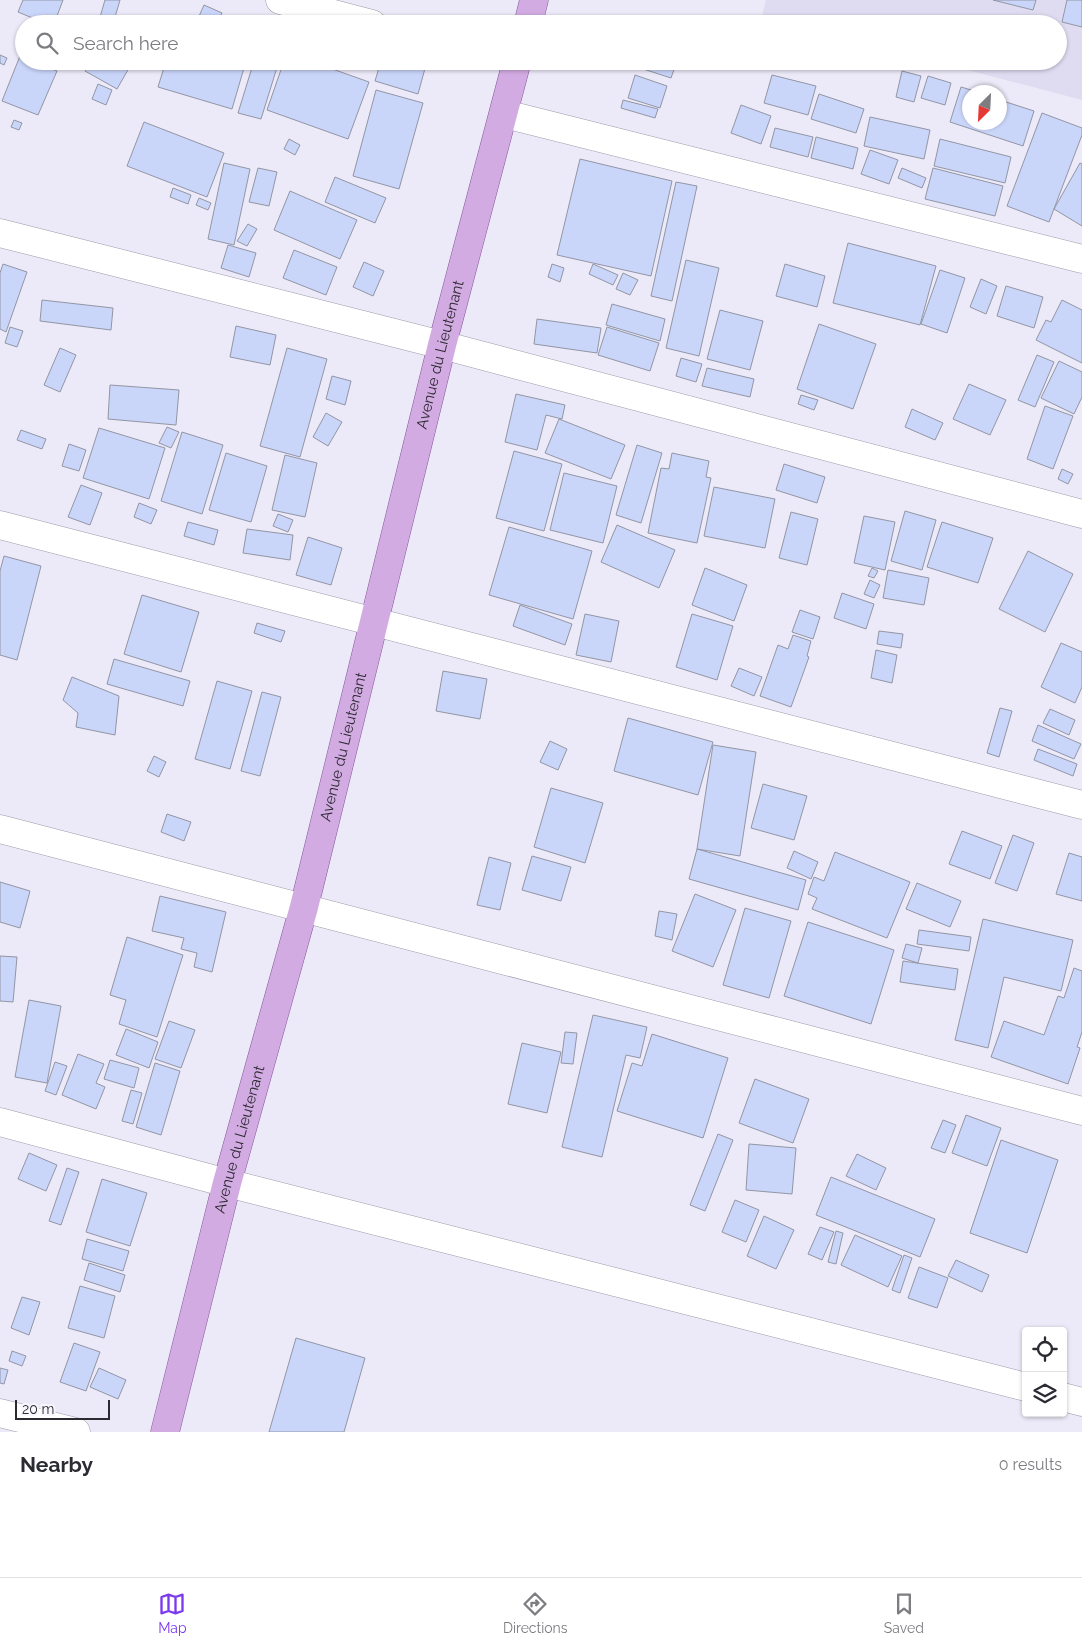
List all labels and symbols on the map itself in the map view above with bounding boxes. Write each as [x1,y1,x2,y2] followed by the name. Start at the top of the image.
[962,85,1007,130] north arrow
[413,278,468,431] street label: Avenue du Lieutenant
[316,671,370,823] street label: Avenue du Lieutenant
[211,1063,268,1215] street label: Avenue du Lieutenant
[15,1397,110,1420] scale bar

